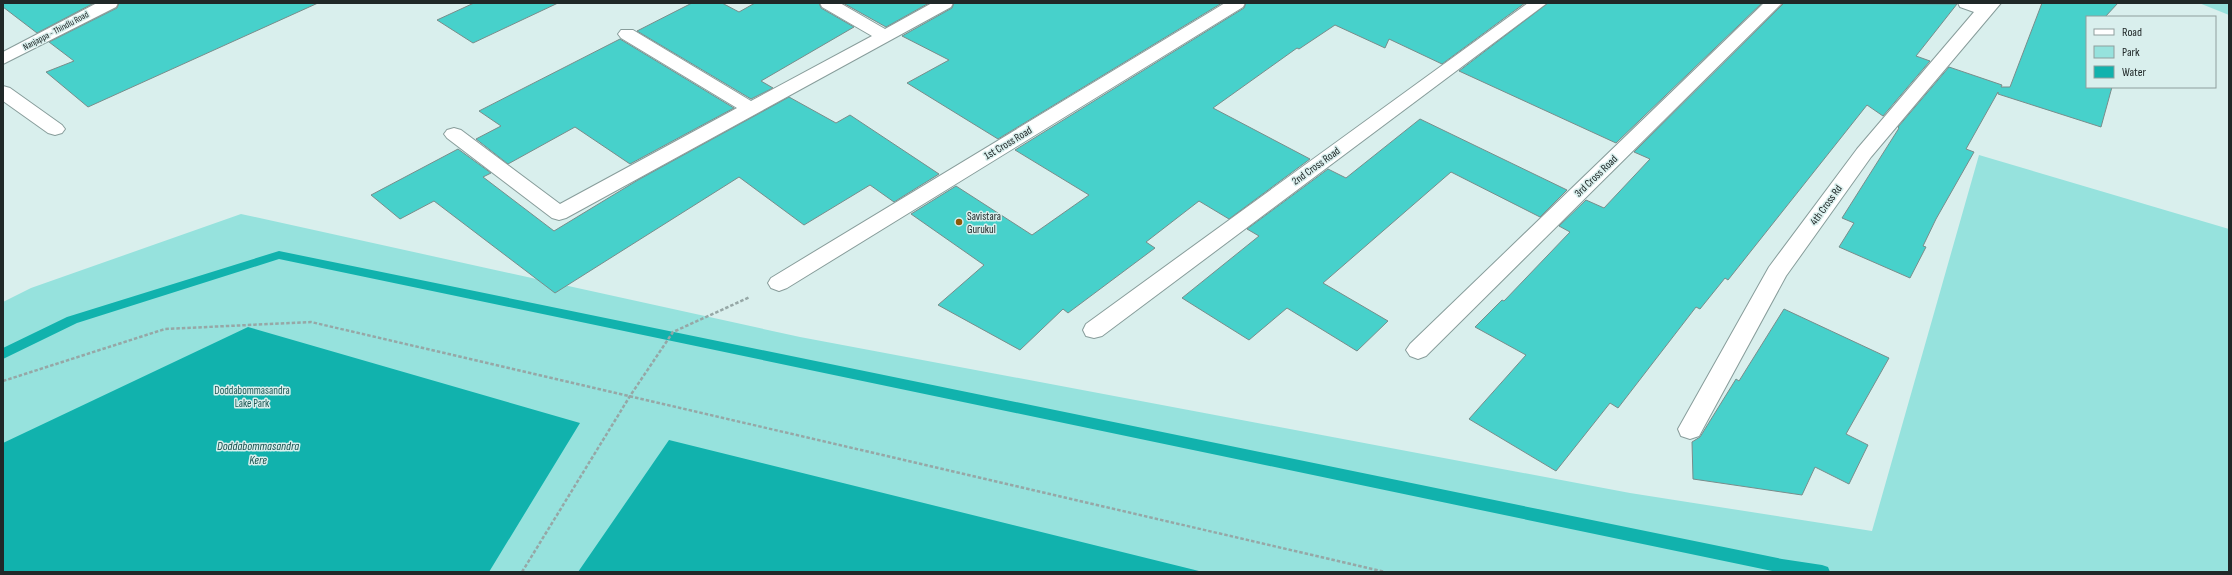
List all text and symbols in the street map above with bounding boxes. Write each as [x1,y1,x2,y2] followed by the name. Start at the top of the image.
[21,9,91,53] street label: Nanjappa - Thindlu Road
[2086,16,2216,88] legend
[2122,25,2142,40] text: Road
[2122,45,2140,60] text: Park
[2122,65,2146,80] text: Water
[982,123,1035,162] street label: 1st Cross Road
[1289,144,1343,188] street label: 2nd Cross Road
[1572,152,1620,200] street label: 3rd Cross Road
[1807,182,1845,228] street label: 4th Cross Rd
[967,210,1001,236] place label: Savistara Gurukul
[954,217,964,227] marker: Savistara Gurukul
[214,384,290,410] park label: Doddabommasandra Lake Park
[217,439,299,468] water label: Doddabommasandra Kere

